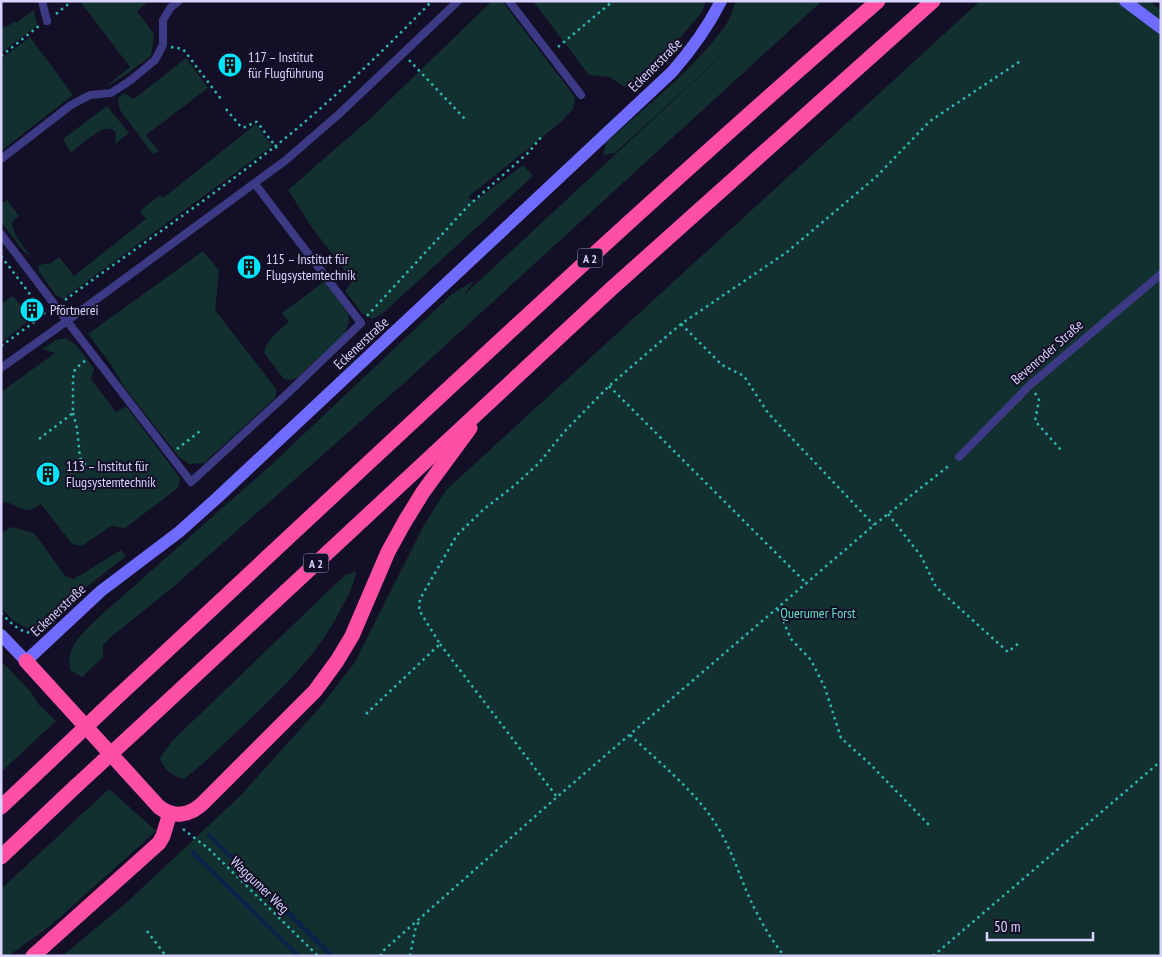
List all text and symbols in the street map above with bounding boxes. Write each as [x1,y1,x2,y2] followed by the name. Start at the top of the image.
[624,34,686,96] street label: Eckenerstraße
[248,48,324,82] place label: 117 – Institut für Flugführung
[217,52,243,78] building icon: 117 – Institut für Flugführung
[578,248,602,268] road number: A 2
[266,250,356,284] place label: 115 – Institut für Flugsystemtechnik
[236,254,262,280] building icon: 115 – Institut für Flugsystemtechnik
[19,297,45,323] building icon: Pförtnerei
[50,301,98,319] place label: Pförtnerei
[330,313,392,373] street label: Eckenerstraße
[1007,316,1087,388] street label: Bevenroder Straße
[66,457,156,491] place label: 113 – Institut für Flugsystemtechnik
[35,461,61,487] building icon: 113 – Institut für Flugsystemtechnik
[304,554,328,572] road number: A 2
[27,580,89,640] street label: Eckenerstraße
[780,604,856,622] park label: Querumer Forst
[227,853,293,917] street label: Waggumer Weg
[987,910,1093,942] scale bar
[994,917,1020,936] text: 50 m

